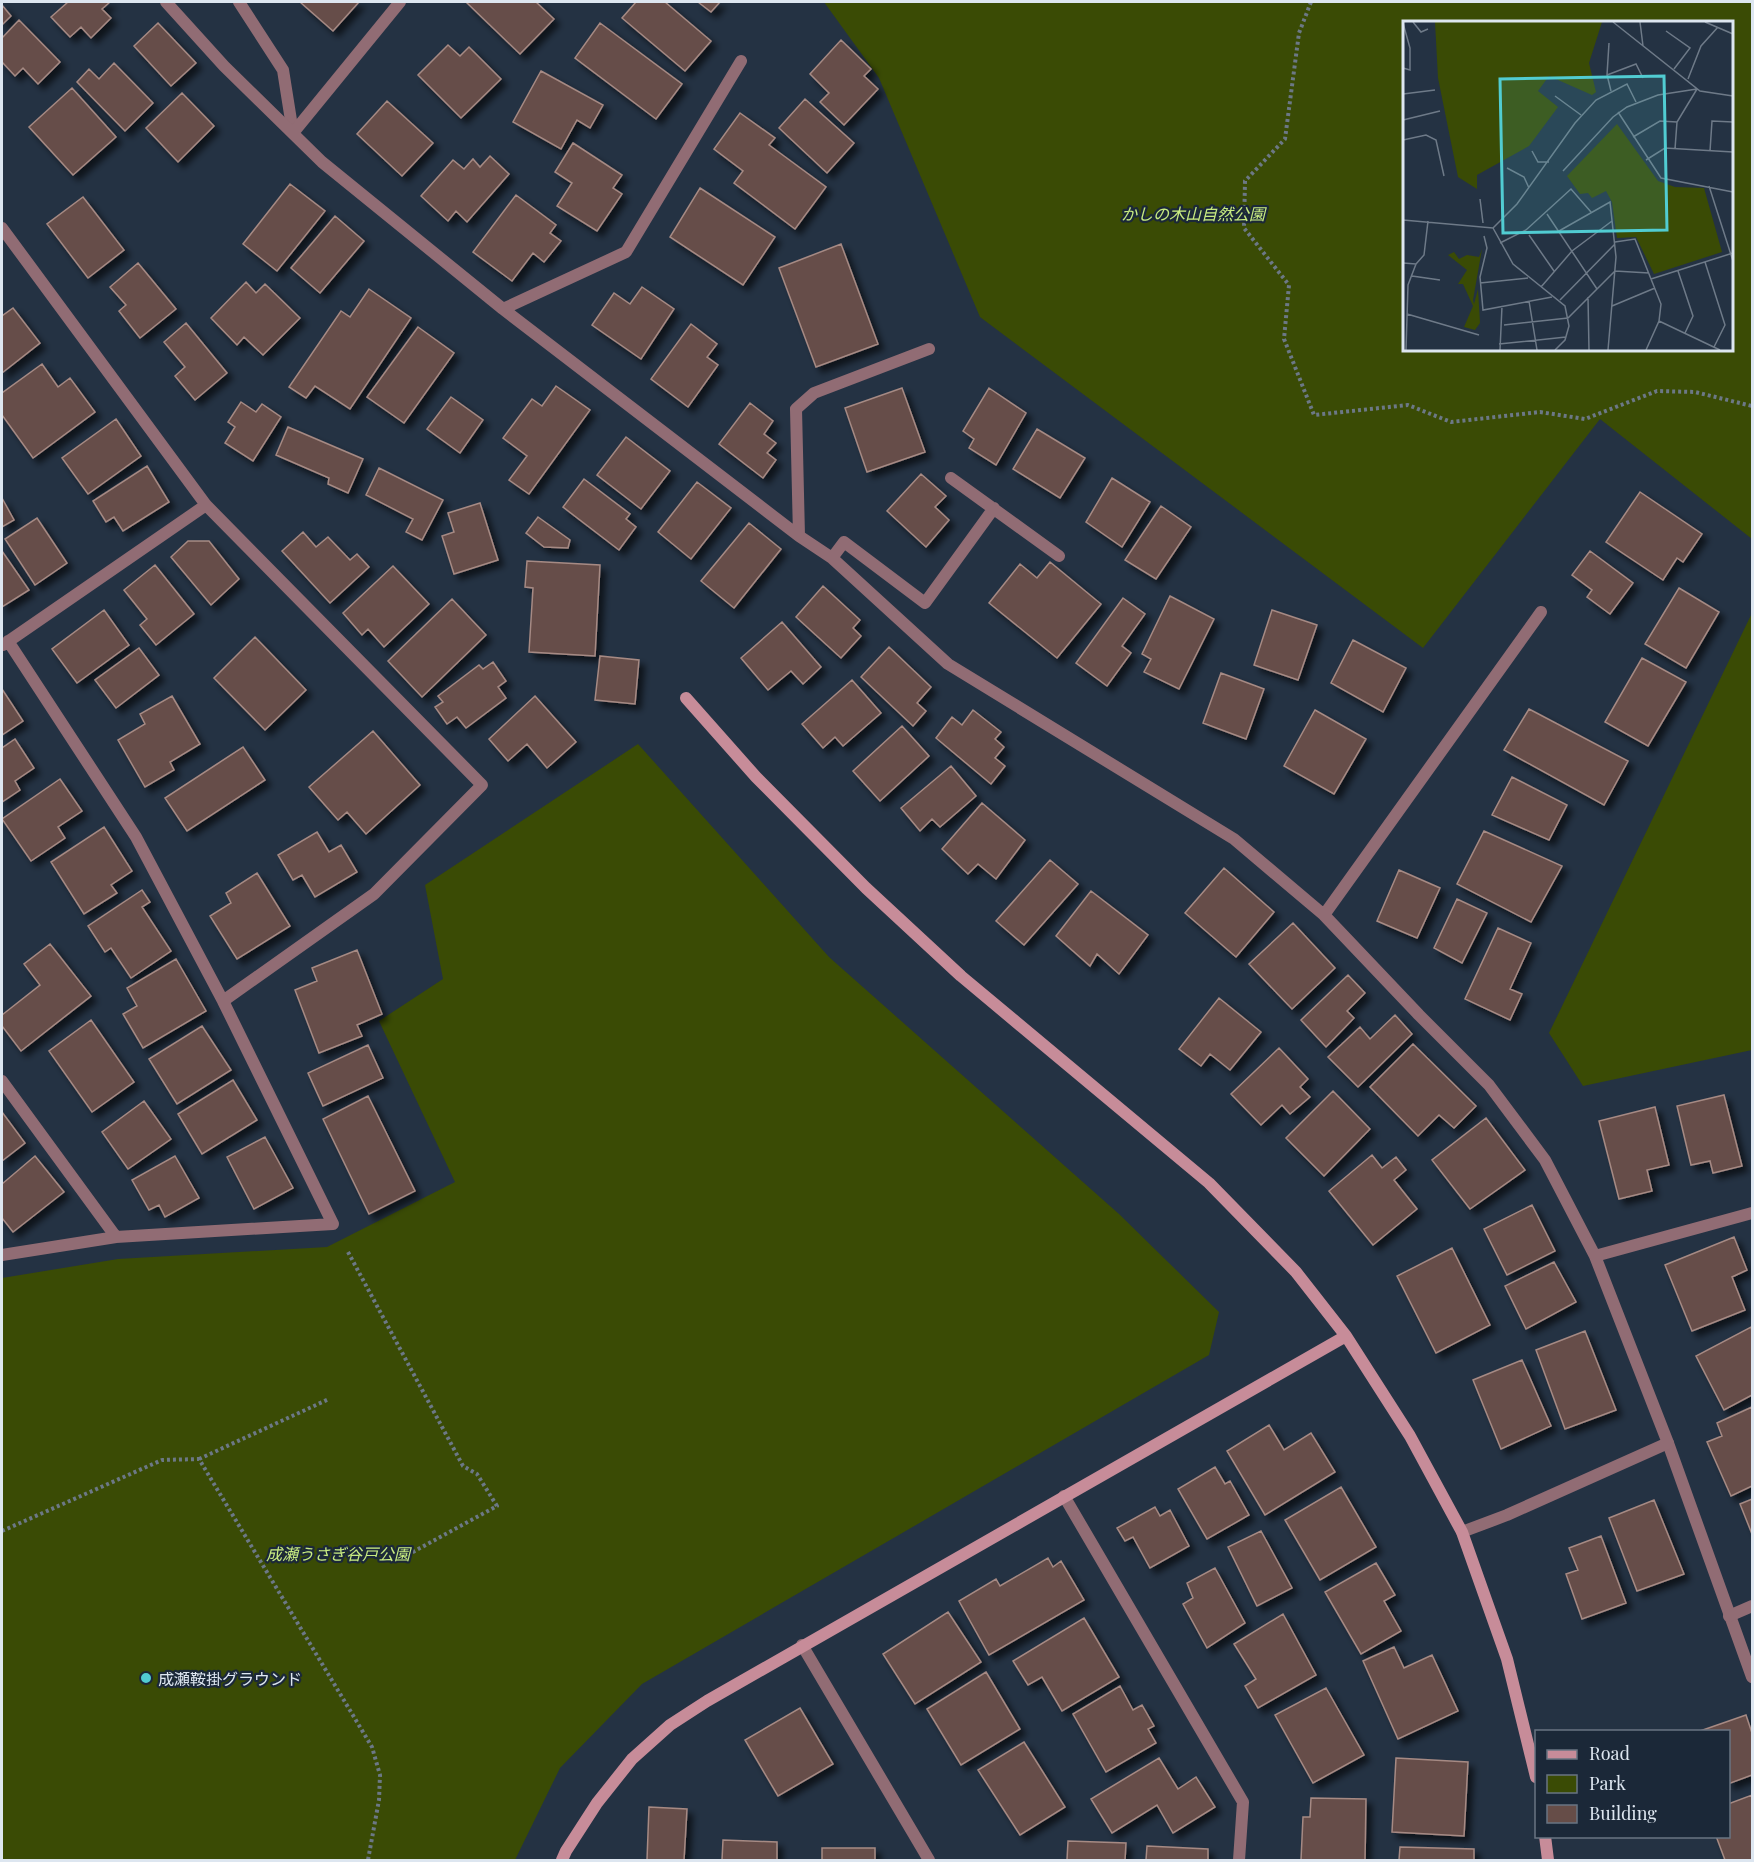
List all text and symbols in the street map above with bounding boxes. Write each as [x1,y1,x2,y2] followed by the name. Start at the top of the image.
[1403,21,1733,351] inset map
[1121,203,1267,224] park label: かしの木山自然公園
[266,1543,412,1564] park label: 成瀬うさぎ谷戸公園
[158,1668,302,1689] place label: 成瀬鞍掛グラウンド
[139,1671,153,1685] marker: 成瀬鞍掛グラウンド
[1535,1730,1730,1838] legend
[1589,1741,1630,1765] text: Road
[1589,1771,1626,1795] text: Park
[1589,1801,1657,1825] text: Building

